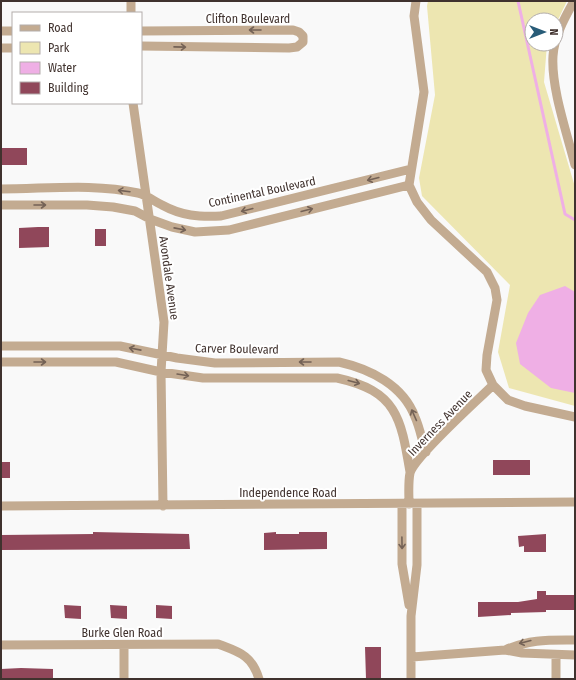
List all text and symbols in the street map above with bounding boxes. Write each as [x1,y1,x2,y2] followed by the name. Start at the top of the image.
[12,12,142,104] legend
[206,12,290,26] street label: Clifton Boulevard
[524,12,564,52] north arrow
[48,21,73,35] text: Road
[249,26,262,34] one-way arrow
[547,29,560,35] text: N
[48,41,70,55] text: Park
[173,43,186,51] one-way arrow
[48,61,77,75] text: Water
[48,81,89,95] text: Building
[207,174,317,210] street label: Continental Boulevard
[367,175,380,183] one-way arrow
[117,187,130,195] one-way arrow
[33,201,46,209] one-way arrow
[241,206,254,214] one-way arrow
[300,206,313,214] one-way arrow
[173,225,186,233] one-way arrow
[156,235,182,321] street label: Avondale Avenue
[195,341,279,357] street label: Carver Boulevard
[129,344,142,352] one-way arrow
[33,358,46,366] one-way arrow
[299,358,312,366] one-way arrow
[176,371,189,379] one-way arrow
[347,379,360,386] one-way arrow
[405,387,475,459] street label: Inverness Avenue
[410,409,417,421] one-way arrow
[239,486,337,500] street label: Independence Road
[398,536,406,549] one-way arrow
[81,626,163,640] street label: Burke Glen Road
[519,639,532,647] one-way arrow

